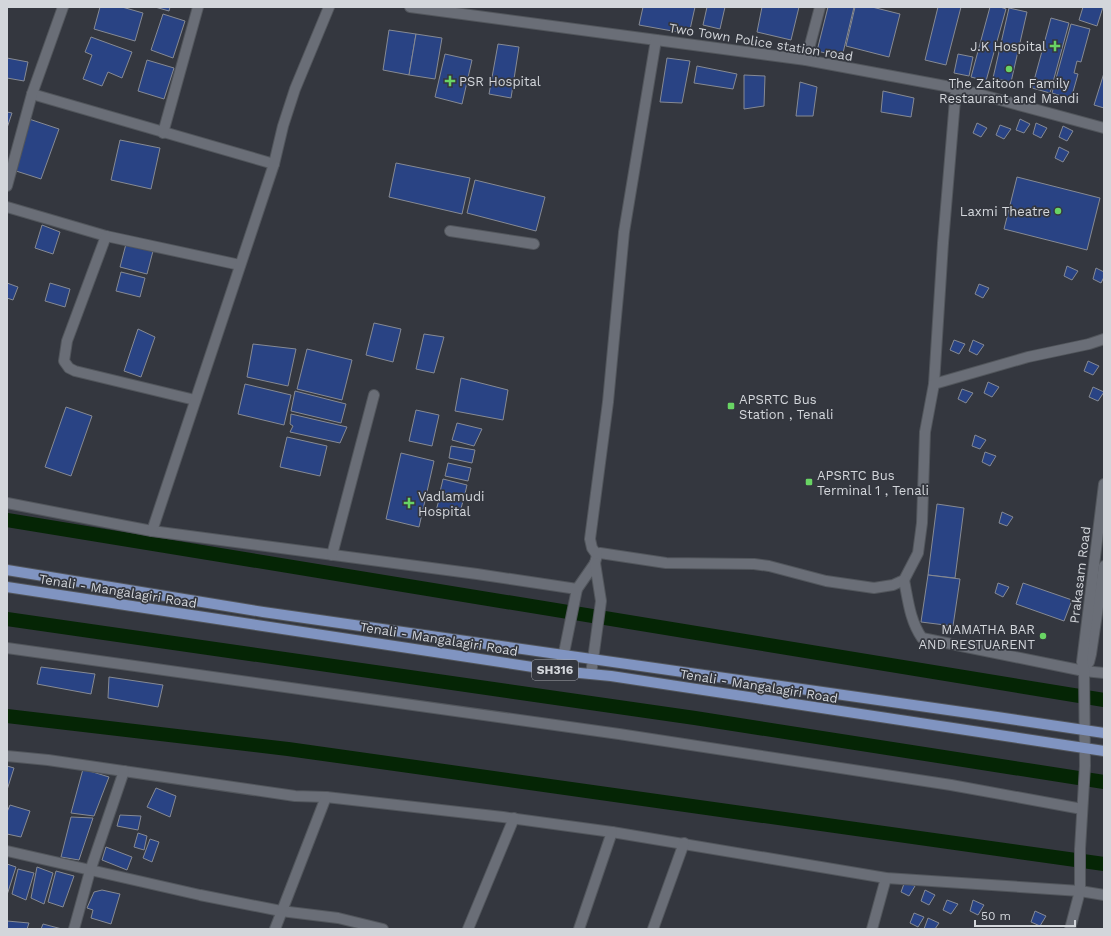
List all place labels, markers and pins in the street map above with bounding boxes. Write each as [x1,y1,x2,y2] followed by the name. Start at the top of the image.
[970,39,1046,54] place label: J.K Hospital
[1049,40,1061,52] marker: J.K Hospital
[1004,64,1014,74] marker: The Zaitoon Family Restaurant and Mandi
[459,74,541,89] place label: PSR Hospital
[444,75,456,87] marker: PSR Hospital
[939,76,1079,106] place label: The Zaitoon Family Restaurant and Mandi
[960,204,1050,219] place label: Laxmi Theatre
[1053,206,1063,216] marker: Laxmi Theatre
[739,392,833,422] place label: APSRTC Bus Station , Tenali
[726,401,736,411] marker: APSRTC Bus Station , Tenali
[817,468,929,498] place label: APSRTC Bus Terminal 1 , Tenali
[804,477,814,487] marker: APSRTC Bus Terminal 1 , Tenali
[418,489,485,519] place label: Vadlamudi Hospital
[403,497,415,509] marker: Vadlamudi Hospital
[919,622,1035,652] place label: MAMATHA BAR AND RESTUARENT
[1038,631,1048,641] marker: MAMATHA BAR AND RESTUARENT

